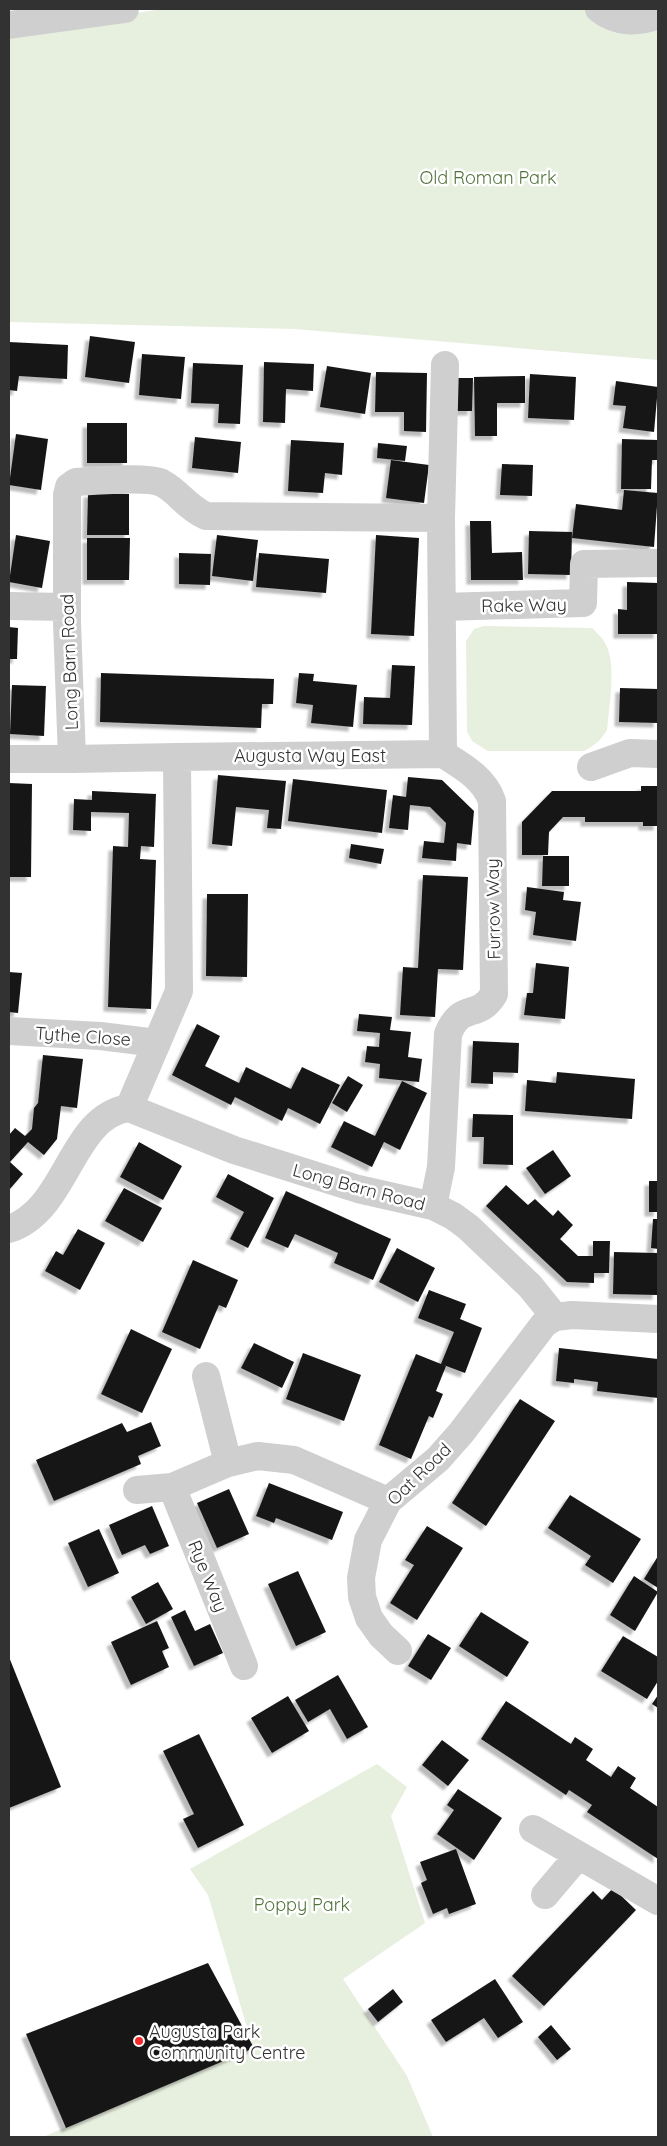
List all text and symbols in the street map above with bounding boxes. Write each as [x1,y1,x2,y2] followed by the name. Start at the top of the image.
[419,166,557,189] park label: Old Roman Park
[55,593,83,731] street label: Long Barn Road
[481,593,567,617] street label: Rake Way
[234,744,386,767] street label: Augusta Way East
[481,858,505,960] street label: Furrow Way
[34,1021,132,1051] street label: Tythe Close
[290,1158,428,1216] street label: Long Barn Road
[382,1438,456,1510] street label: Oat Road
[183,1537,233,1615] street label: Rye Way
[254,1893,350,1916] park label: Poppy Park
[149,2020,305,2064] place label: Augusta Park Community Centre
[133,2035,145,2047] marker: Augusta Park Community Centre

